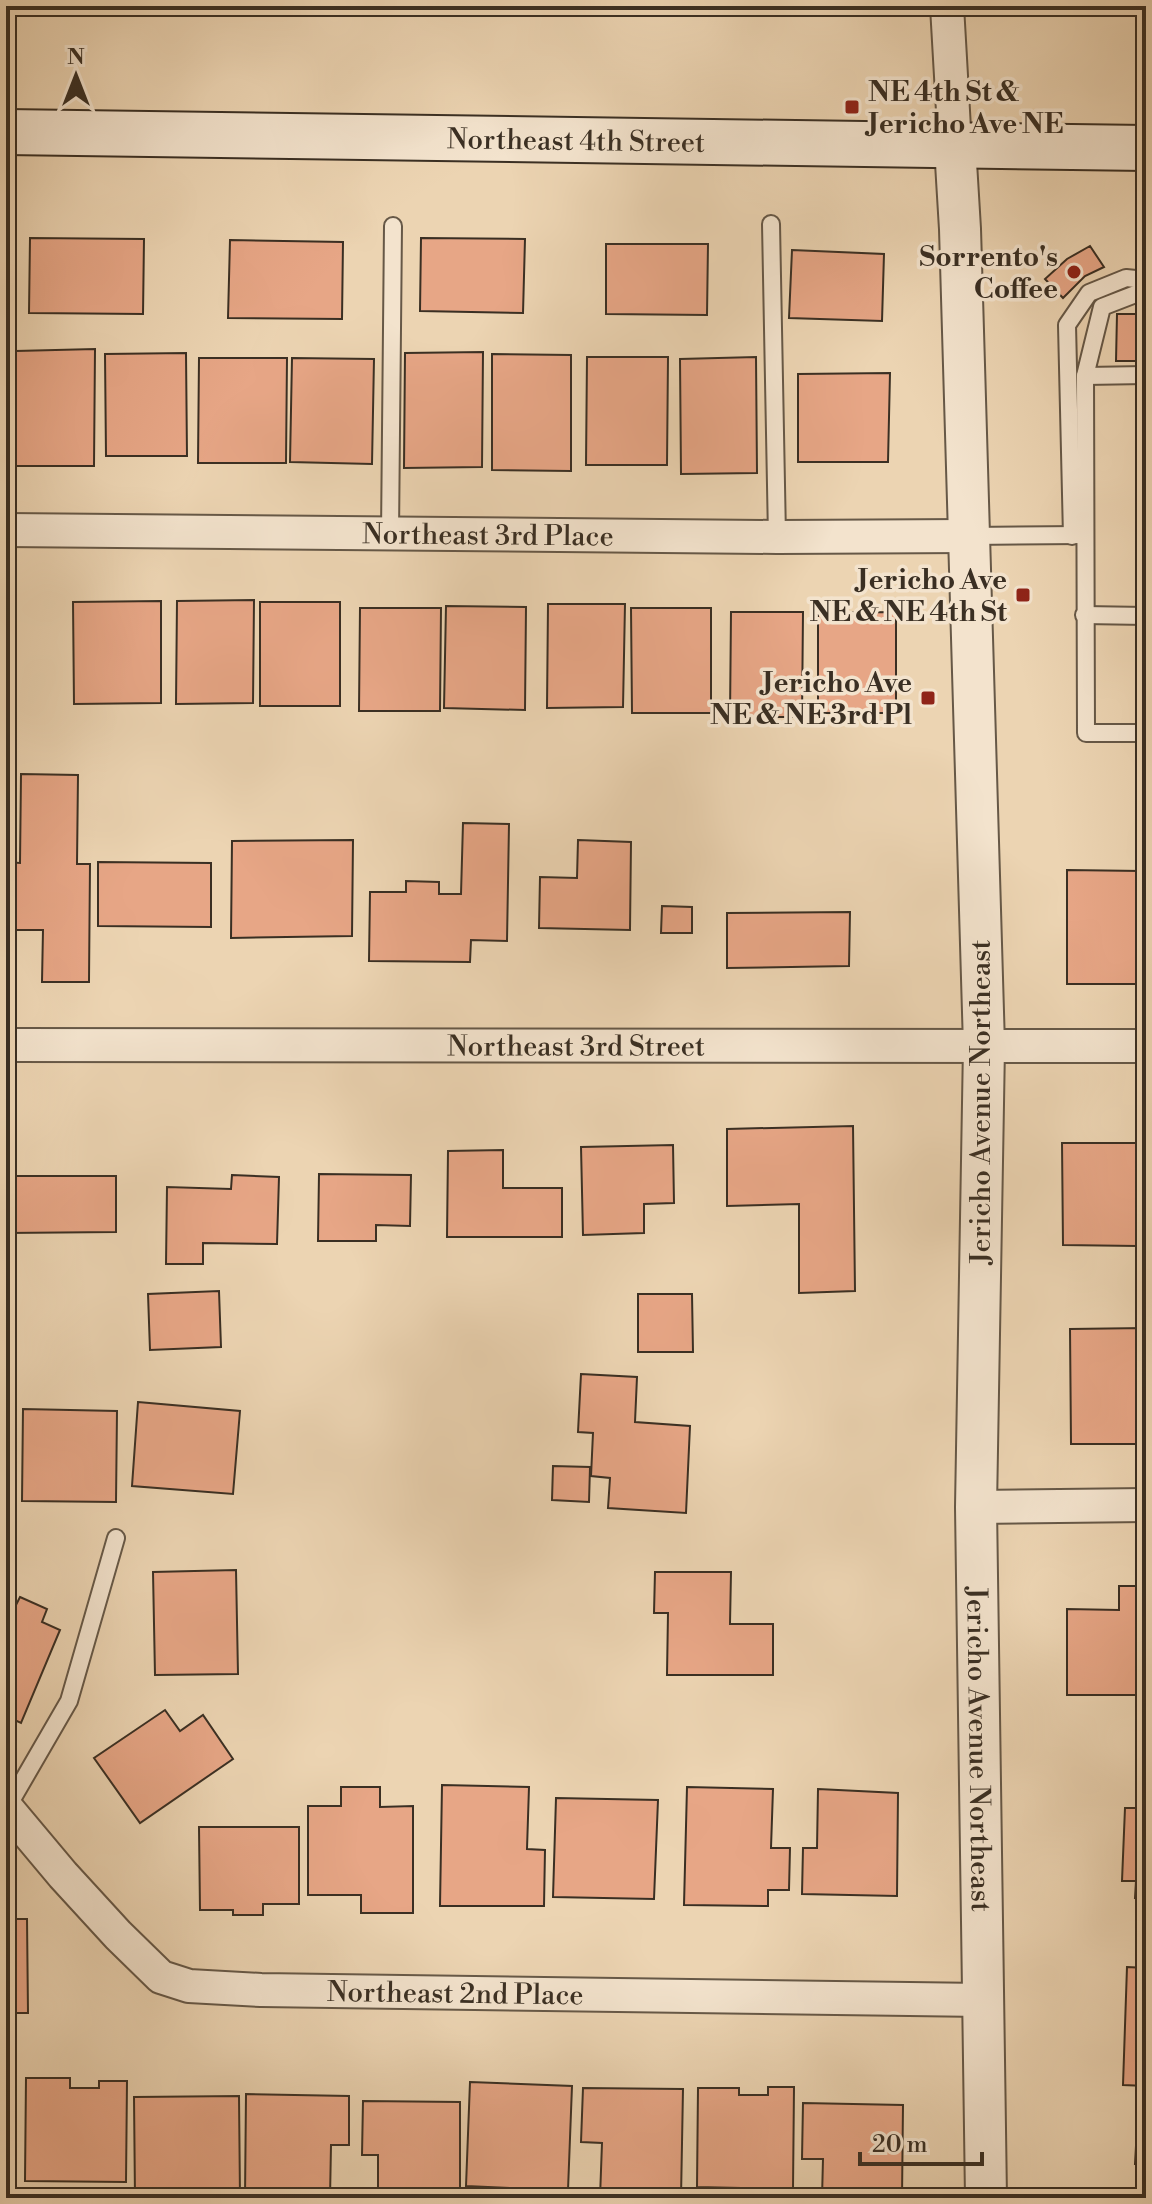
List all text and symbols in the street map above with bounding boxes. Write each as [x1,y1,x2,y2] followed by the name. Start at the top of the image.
[36,36,116,116] north arrow
[67,44,85,71] text: N
[864,75,1064,142] place label: NE 4th St & Jericho Ave NE
[843,98,861,116] marker: NE 4th St & Jericho Ave NE
[447,122,705,161] street label: Northeast 4th Street
[919,240,1058,307] place label: Sorrento's Coffee
[1065,263,1083,281] marker: Sorrento's Coffee
[362,517,614,555] street label: Northeast 3rd Place
[809,563,1008,630] place label: Jericho Ave NE & NE 4th St
[1014,586,1032,604] marker: Jericho Ave NE & NE 4th St
[710,666,912,733] place label: Jericho Ave NE & NE 3rd Pl
[919,689,937,707] marker: Jericho Ave NE & NE 3rd Pl
[964,939,999,1265] street label: Jericho Avenue Northeast
[447,1029,705,1065] street label: Northeast 3rd Street
[958,1586,998,1912] street label: Jericho Avenue Northeast
[327,1975,584,2013] street label: Northeast 2nd Place
[860,2116,982,2166] scale bar
[872,2130,928,2160] text: 20 m

